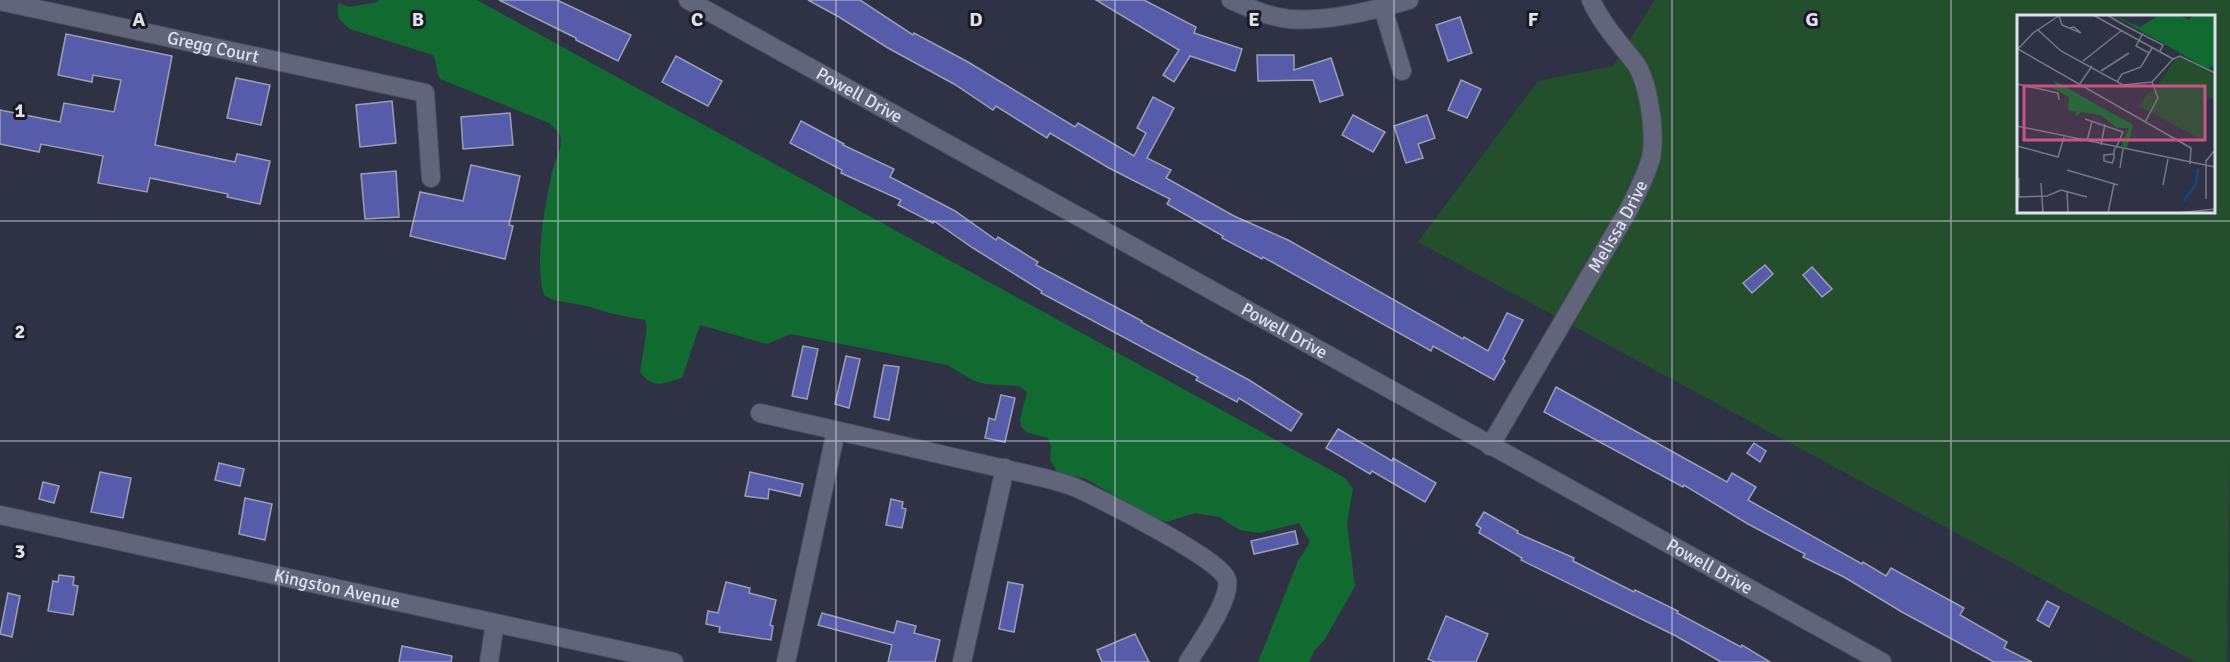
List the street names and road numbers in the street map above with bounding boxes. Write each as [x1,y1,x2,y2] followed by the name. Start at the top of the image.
[165,27,261,68] street label: Gregg Court
[812,62,906,128] street label: Powell Drive
[1583,177,1652,277] street label: Melissa Drive
[1237,298,1331,363] street label: Powell Drive
[1662,534,1757,599] street label: Powell Drive
[272,564,402,613] street label: Kingston Avenue

